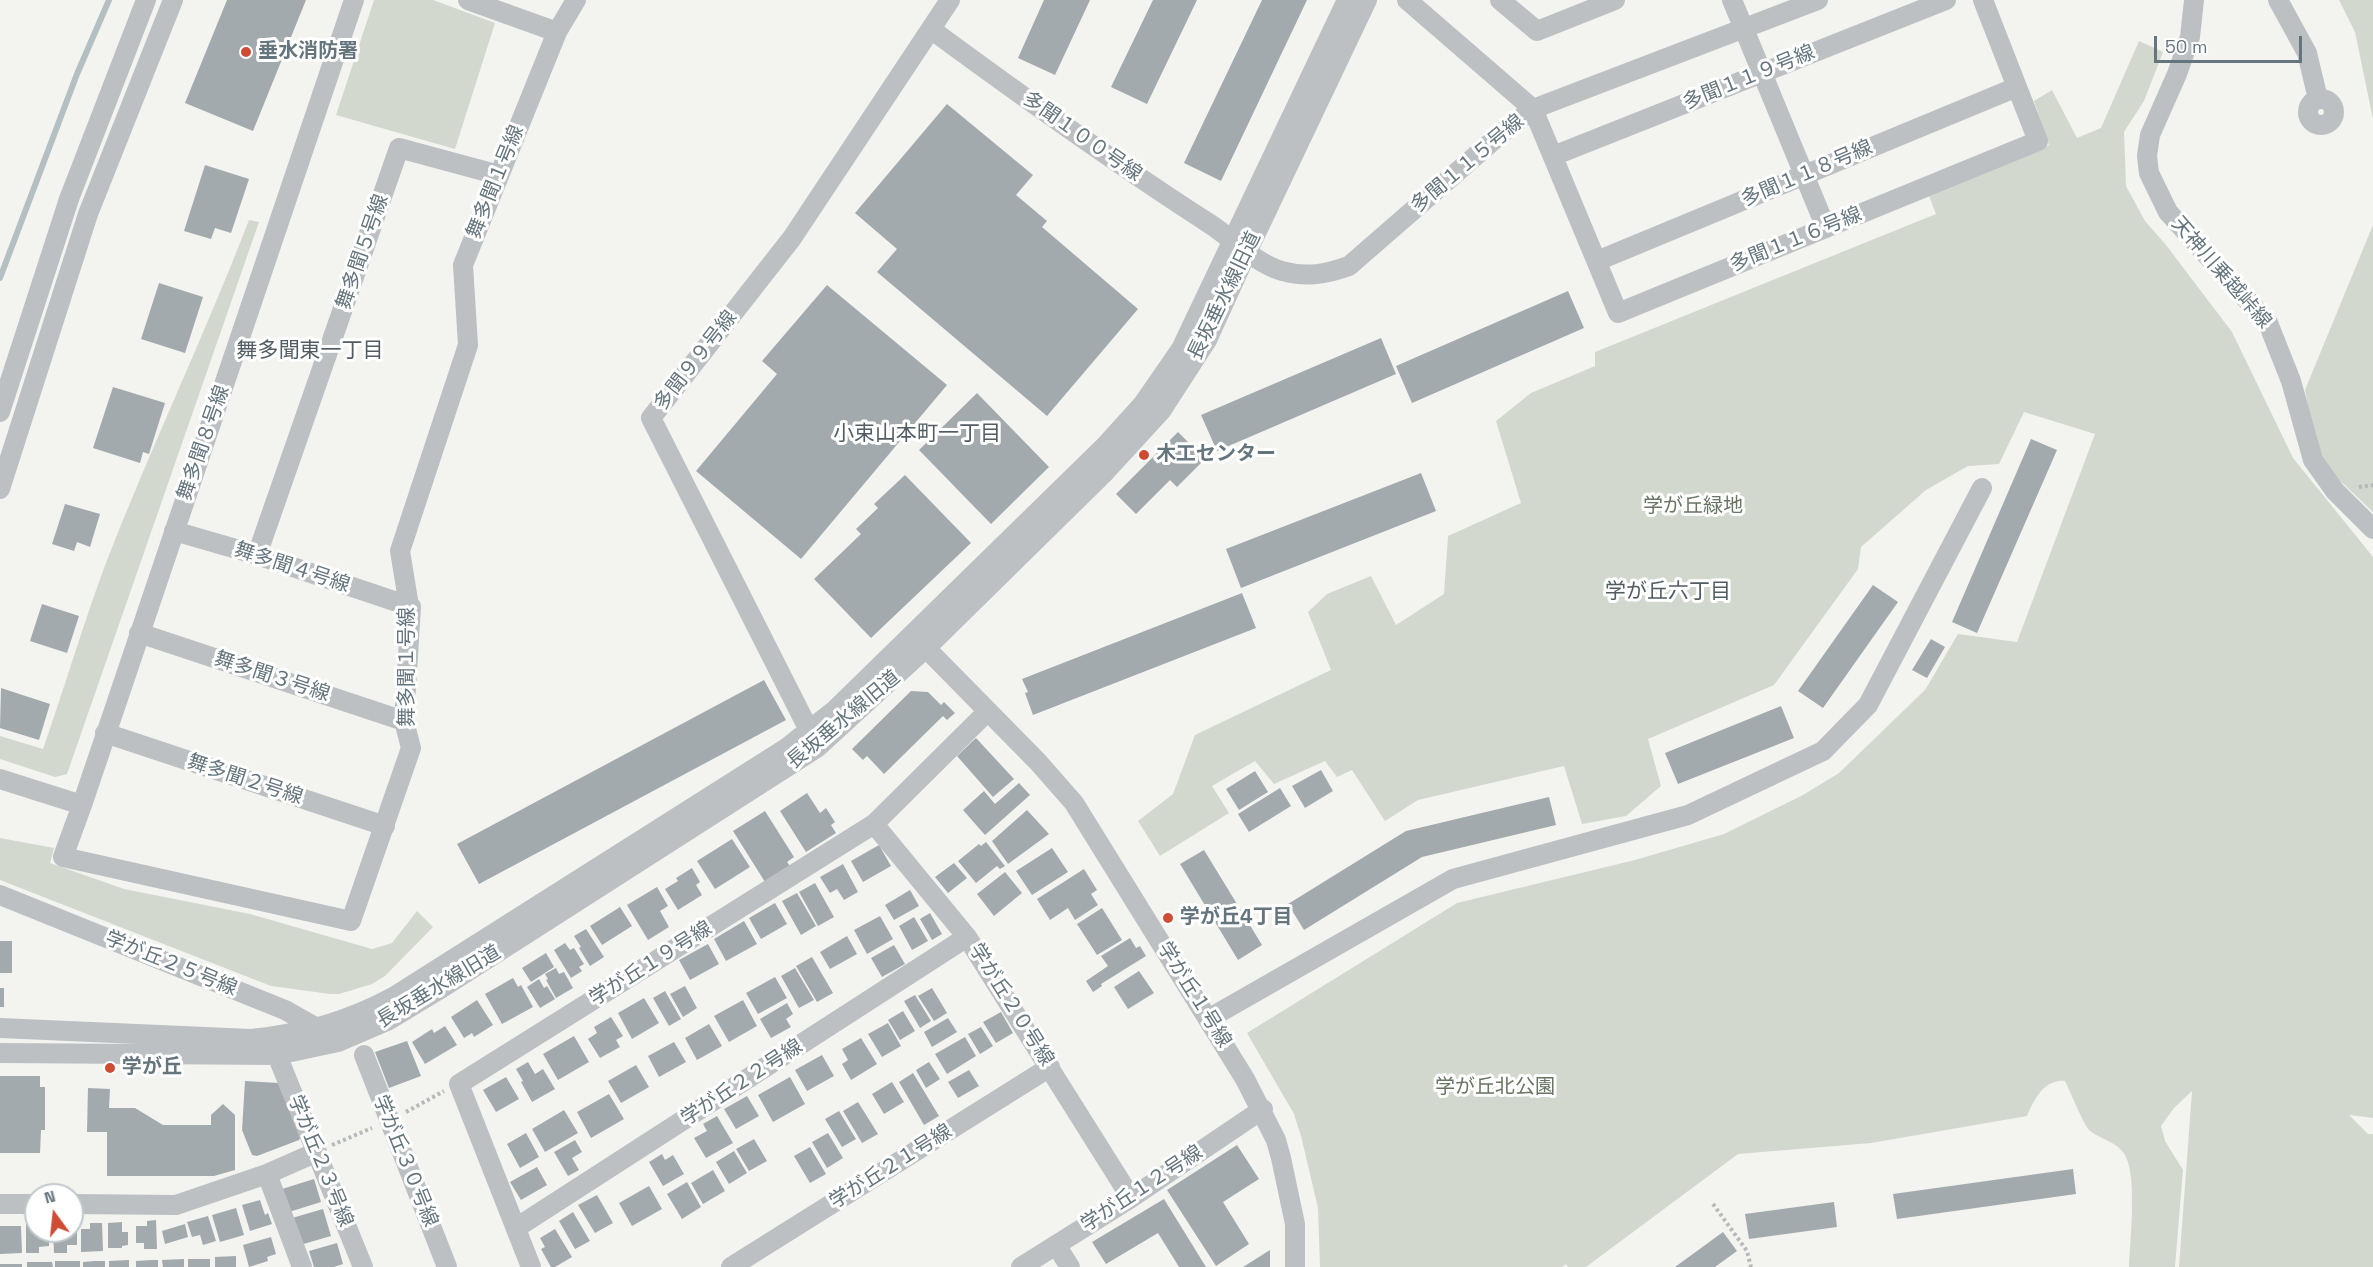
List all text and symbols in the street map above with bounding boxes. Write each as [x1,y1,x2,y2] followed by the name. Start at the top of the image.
[2157,24,2306,62] scale bar
[2165,35,2207,58] text: 50 m
[258,40,358,64] place label: 垂水消防署
[1680,41,1818,115] street label: 多聞１１９号線
[239,45,253,59] marker: 垂水消防署
[1018,87,1146,187] street label: 多聞１００号線
[1407,110,1529,218] street label: 多聞１１５号線
[462,122,530,242] street label: 舞多聞１号線
[1738,136,1876,212] street label: 多聞１１８号線
[332,191,394,313] street label: 舞多聞５号線
[1727,203,1865,277] street label: 多聞１１６号線
[2166,212,2276,334] street label: 天神川乗越峠線
[1184,228,1266,364] street label: 長坂垂水線旧道
[650,306,742,416] street label: 多聞９９号線
[237,338,383,364] district label: 舞多聞東一丁目
[173,382,235,504] street label: 舞多聞８号線
[833,421,1001,447] district label: 小束山本町一丁目
[1156,443,1276,467] place label: 木工センター
[1137,448,1151,462] marker: 木工センター
[1643,495,1743,519] park label: 学が丘緑地
[231,538,353,598] street label: 舞多聞４号線
[1605,579,1731,605] district label: 学が丘六丁目
[396,607,420,727] street label: 舞多聞１号線
[211,647,333,707] street label: 舞多聞３号線
[783,666,905,774] street label: 長坂垂水線旧道
[184,750,306,810] street label: 舞多聞２号線
[1180,906,1293,930] place label: 学が丘4丁目
[1161,911,1175,925] marker: 学が丘4丁目
[585,917,717,1011] street label: 学が丘１９号線
[102,927,240,1001] street label: 学が丘２５号線
[1152,938,1236,1052] street label: 学が丘１号線
[964,939,1058,1071] street label: 学が丘２０号線
[373,941,505,1033] street label: 長坂垂水線旧道
[677,1035,807,1131] street label: 学が丘２２号線
[122,1056,182,1080] place label: 学が丘
[103,1061,117,1075] marker: 学が丘
[1435,1076,1555,1100] park label: 学が丘北公園
[283,1092,357,1230] street label: 学が丘２３号線
[368,1092,442,1230] street label: 学が丘３０号線
[825,1120,957,1214] street label: 学が丘２１号線
[1077,1141,1207,1237] street label: 学が丘１２号線
[24,1183,84,1243] north arrow
[42,1186,58,1209] text: N

